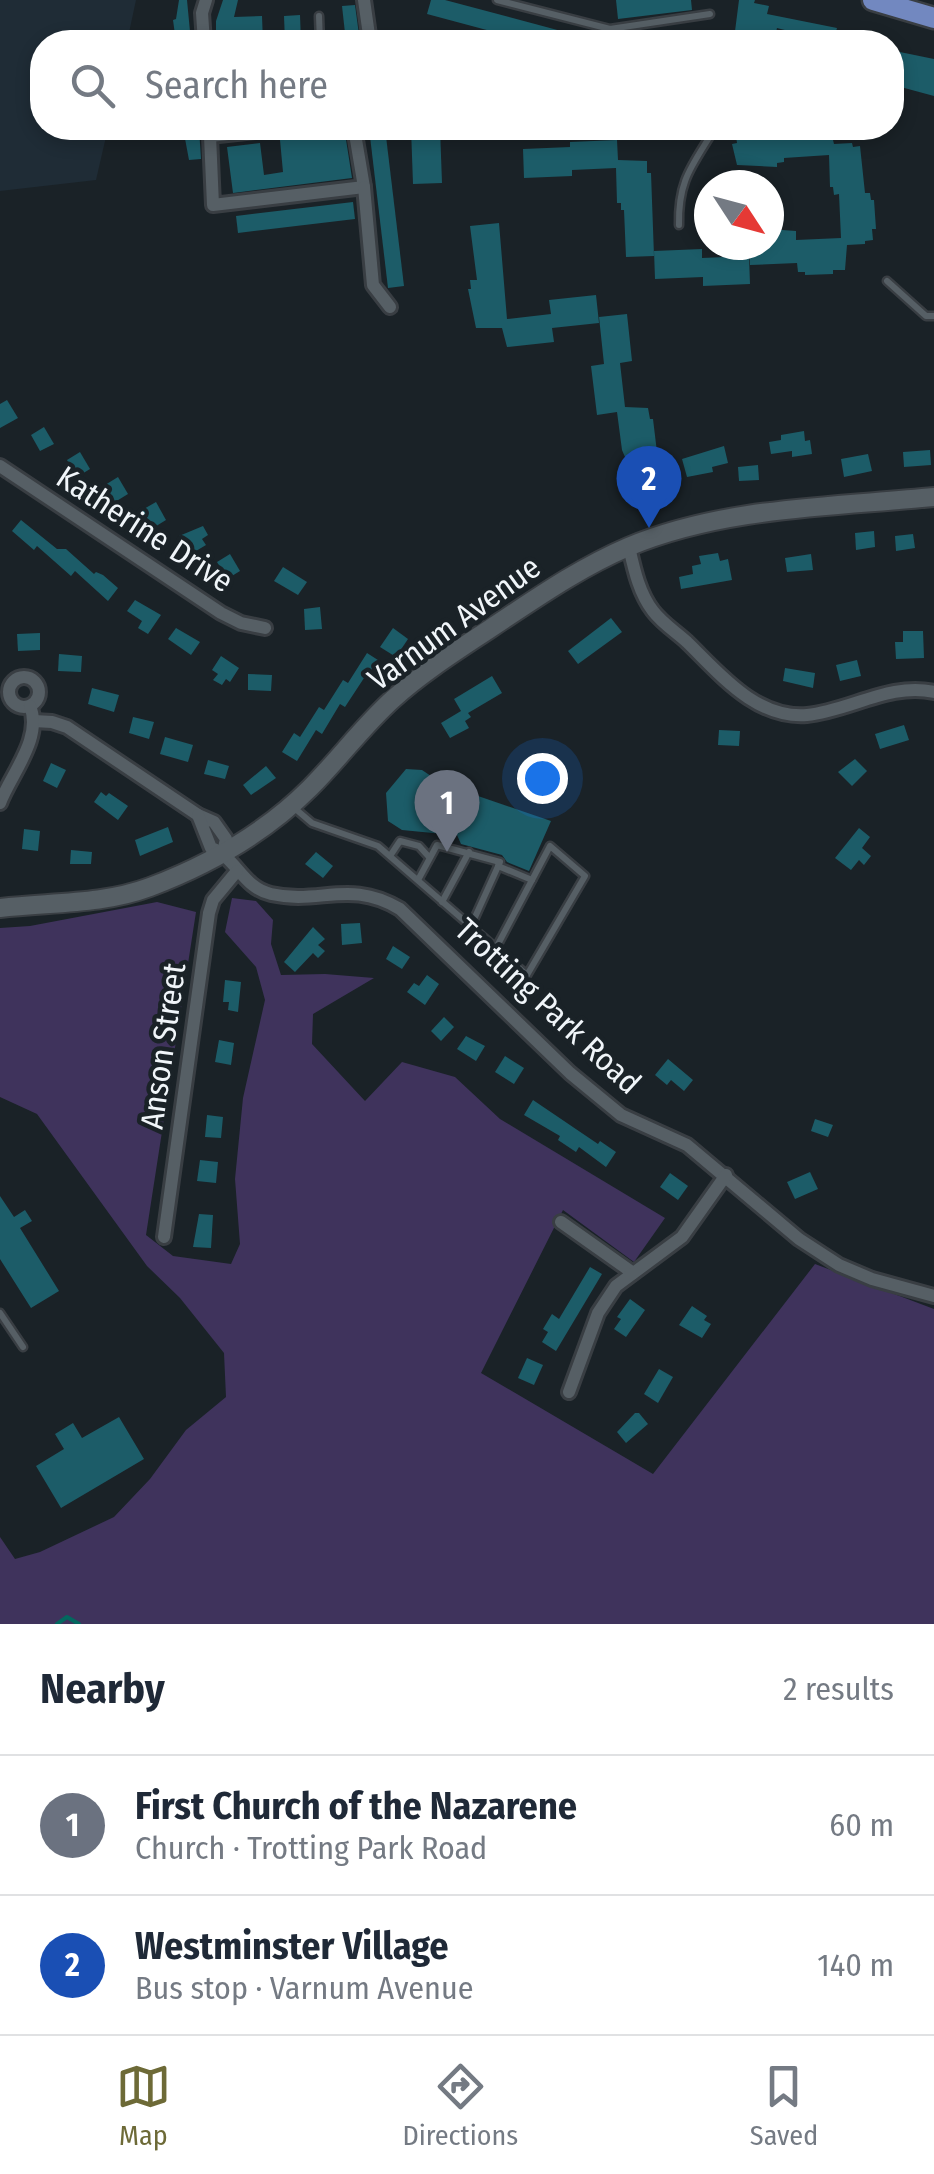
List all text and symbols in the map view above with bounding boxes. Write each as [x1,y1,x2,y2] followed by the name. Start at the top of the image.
[30,30,904,140] search box
[65,58,120,113] icon: search
[145,62,328,108] text: Search here
[694,170,784,260] north arrow
[616,446,682,528] pin: 2
[50,458,240,600] street label: Katherine Drive
[360,548,548,698] street label: Varnum Avenue
[517,753,568,804] your location
[414,770,480,852] pin: 1
[447,910,649,1102] street label: Trotting Park Road
[133,960,194,1131] street label: Anson Street
[40,1664,165,1714] text: Nearby
[783,1670,894,1708] text: 2 results
[135,1783,577,1829] text: First Church of the Nazarene
[66,1806,79,1844] text: 1
[829,1806,894,1844] text: 60 m
[135,1829,487,1867] text: Church · Trotting Park Road
[135,1923,449,1969] text: Westminster Village
[65,1946,80,1984] text: 2
[817,1946,894,1984] text: 140 m
[135,1969,474,2007] text: Bus stop · Varnum Avenue
[116,2059,171,2152] tab: Map
[402,2059,518,2152] tab: Directions
[750,2059,818,2152] tab: Saved

